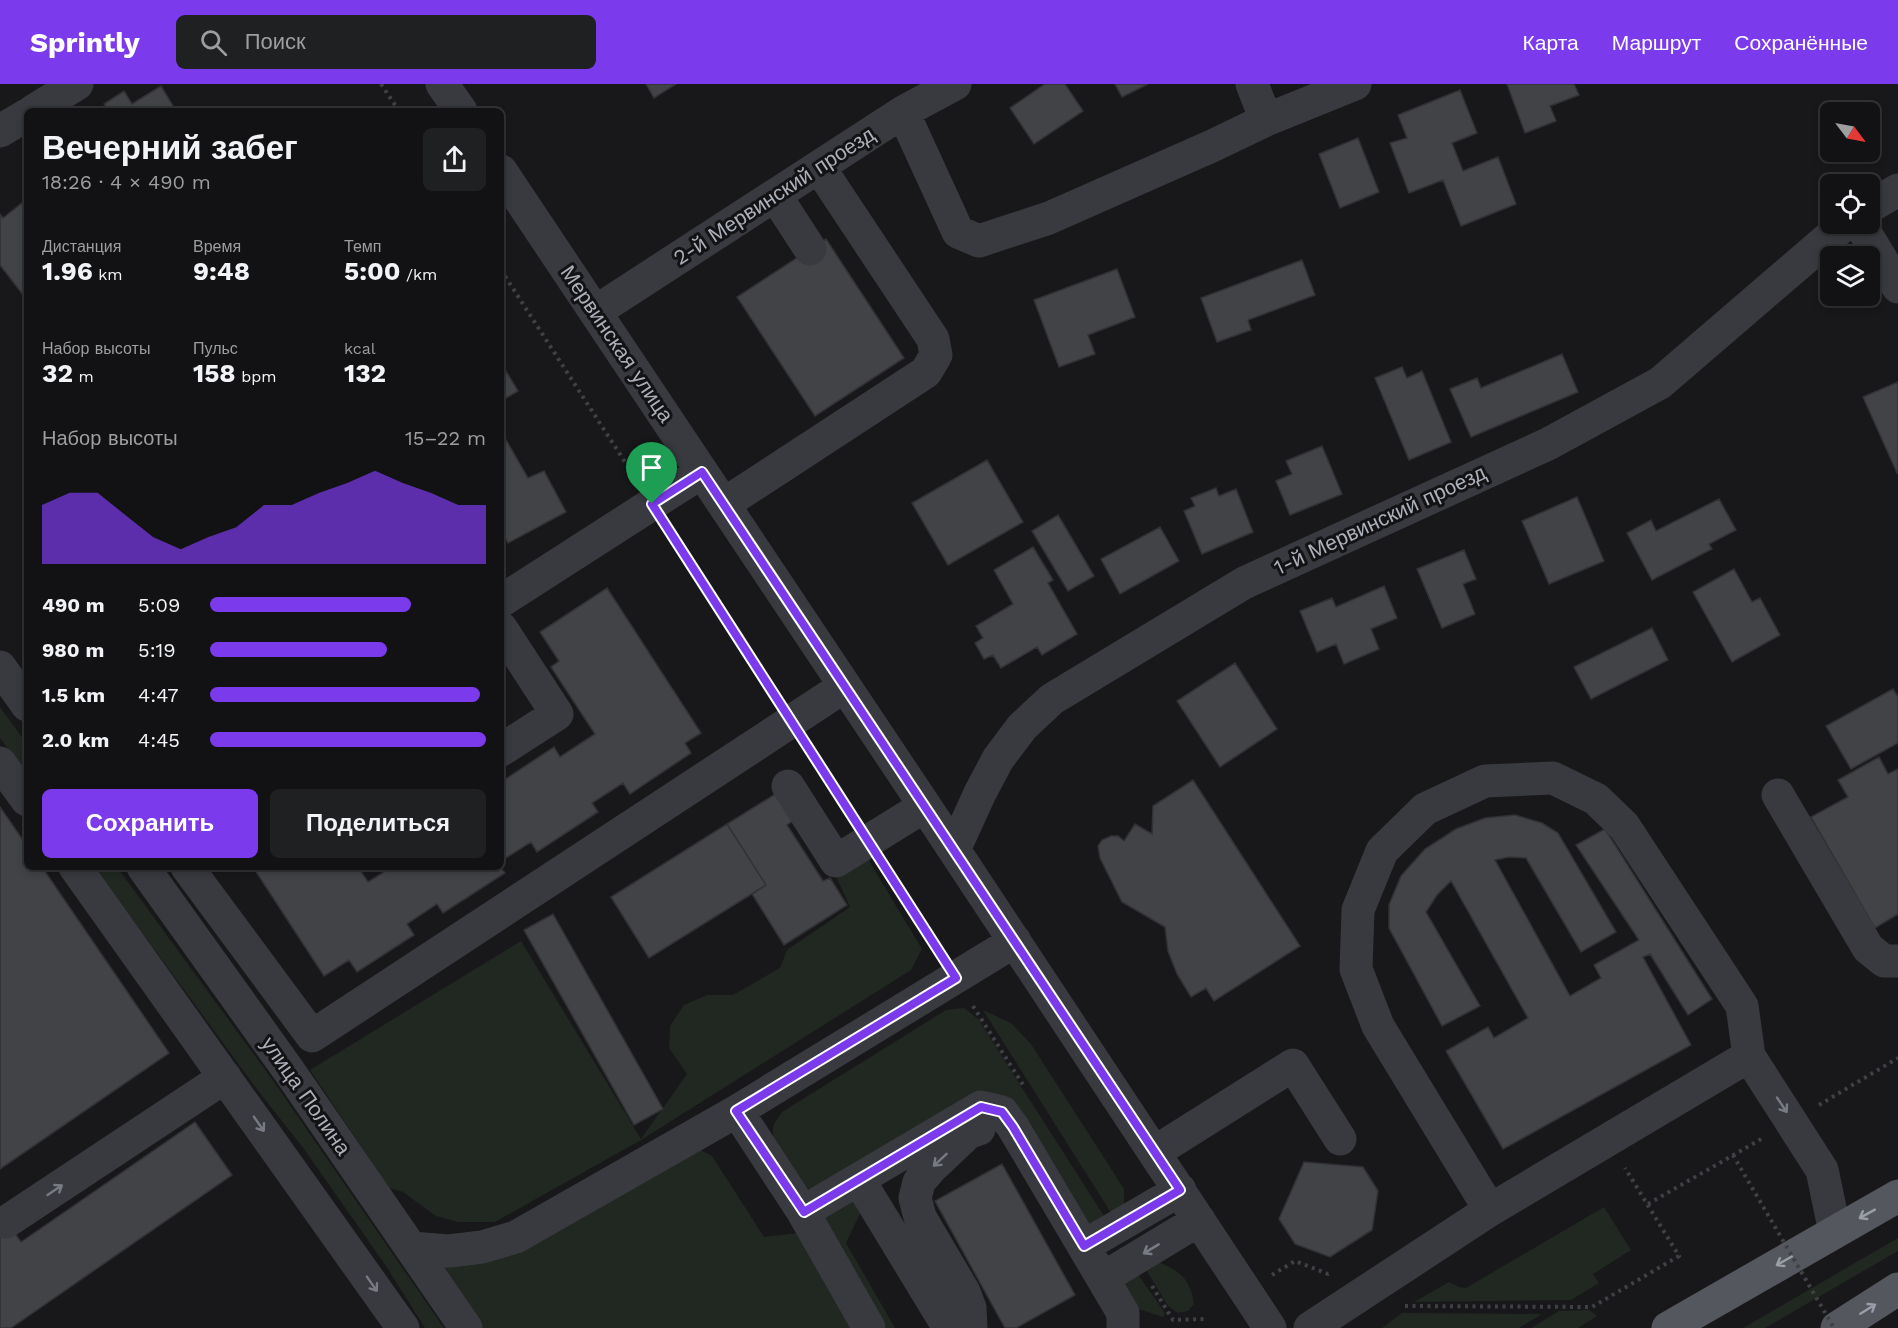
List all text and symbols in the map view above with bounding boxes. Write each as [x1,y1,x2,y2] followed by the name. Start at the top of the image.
[176,15,596,69] search box
[30,26,140,59] text: Sprintly
[197,26,230,59] icon: search
[245,29,306,54] text: Поиск
[1523,30,1579,55] text: Карта
[1612,30,1701,55] text: Маршрут
[1734,30,1868,55] text: Сохранённые
[1820,102,1880,162] north arrow
[1820,102,1880,306] map controls
[669,121,879,270] street label: 2-й Мервинский проезд
[42,128,298,167] text: Вечерний забег
[423,128,486,191] button: share
[42,170,211,194] text: 18:26 · 4 × 490 m
[1820,174,1880,234] button: locate
[42,237,121,256] text: Дистанция
[193,237,241,256] text: Время
[344,237,381,256] text: Темп
[1820,246,1880,306] button: layers
[42,256,93,286] text: 1.96
[193,256,250,286] text: 9:48
[344,256,401,286] text: 5:00
[556,261,679,427] street label: Мервинская улица
[93,265,123,284] text: km
[401,265,437,284] text: /km
[42,339,150,358] text: Набор высоты
[193,339,238,358] text: Пульс
[344,339,376,358] text: kcal
[42,358,73,388] text: 32
[193,358,236,388] text: 158
[344,358,386,388] text: 132
[73,367,94,386] text: m
[236,367,276,386] text: bpm
[42,426,178,450] text: Набор высоты
[405,426,486,450] text: 15–22 m
[626,442,677,504] pin
[635,451,668,484] icon: arrive
[1270,459,1490,580] street label: 1-й Мервинский проезд
[42,593,105,617] text: 490 m
[138,593,180,617] text: 5:09
[42,638,104,662] text: 980 m
[138,638,176,662] text: 5:19
[42,683,105,707] text: 1.5 km
[138,683,179,707] text: 4:47
[42,728,109,752] text: 2.0 km
[138,728,180,752] text: 4:45
[42,789,258,858] button: Сохранить
[270,789,486,858] button: Поделиться
[256,1032,357,1160] street label: улица Полина
[1775,1096,1788,1113] one-way arrow
[253,1116,265,1132] one-way arrow
[932,1153,947,1167] one-way arrow
[46,1183,63,1195] one-way arrow
[1858,1209,1876,1220] one-way arrow
[1143,1243,1160,1255] one-way arrow
[1776,1256,1794,1267] one-way arrow
[366,1275,378,1291] one-way arrow
[1859,1302,1876,1315] one-way arrow

